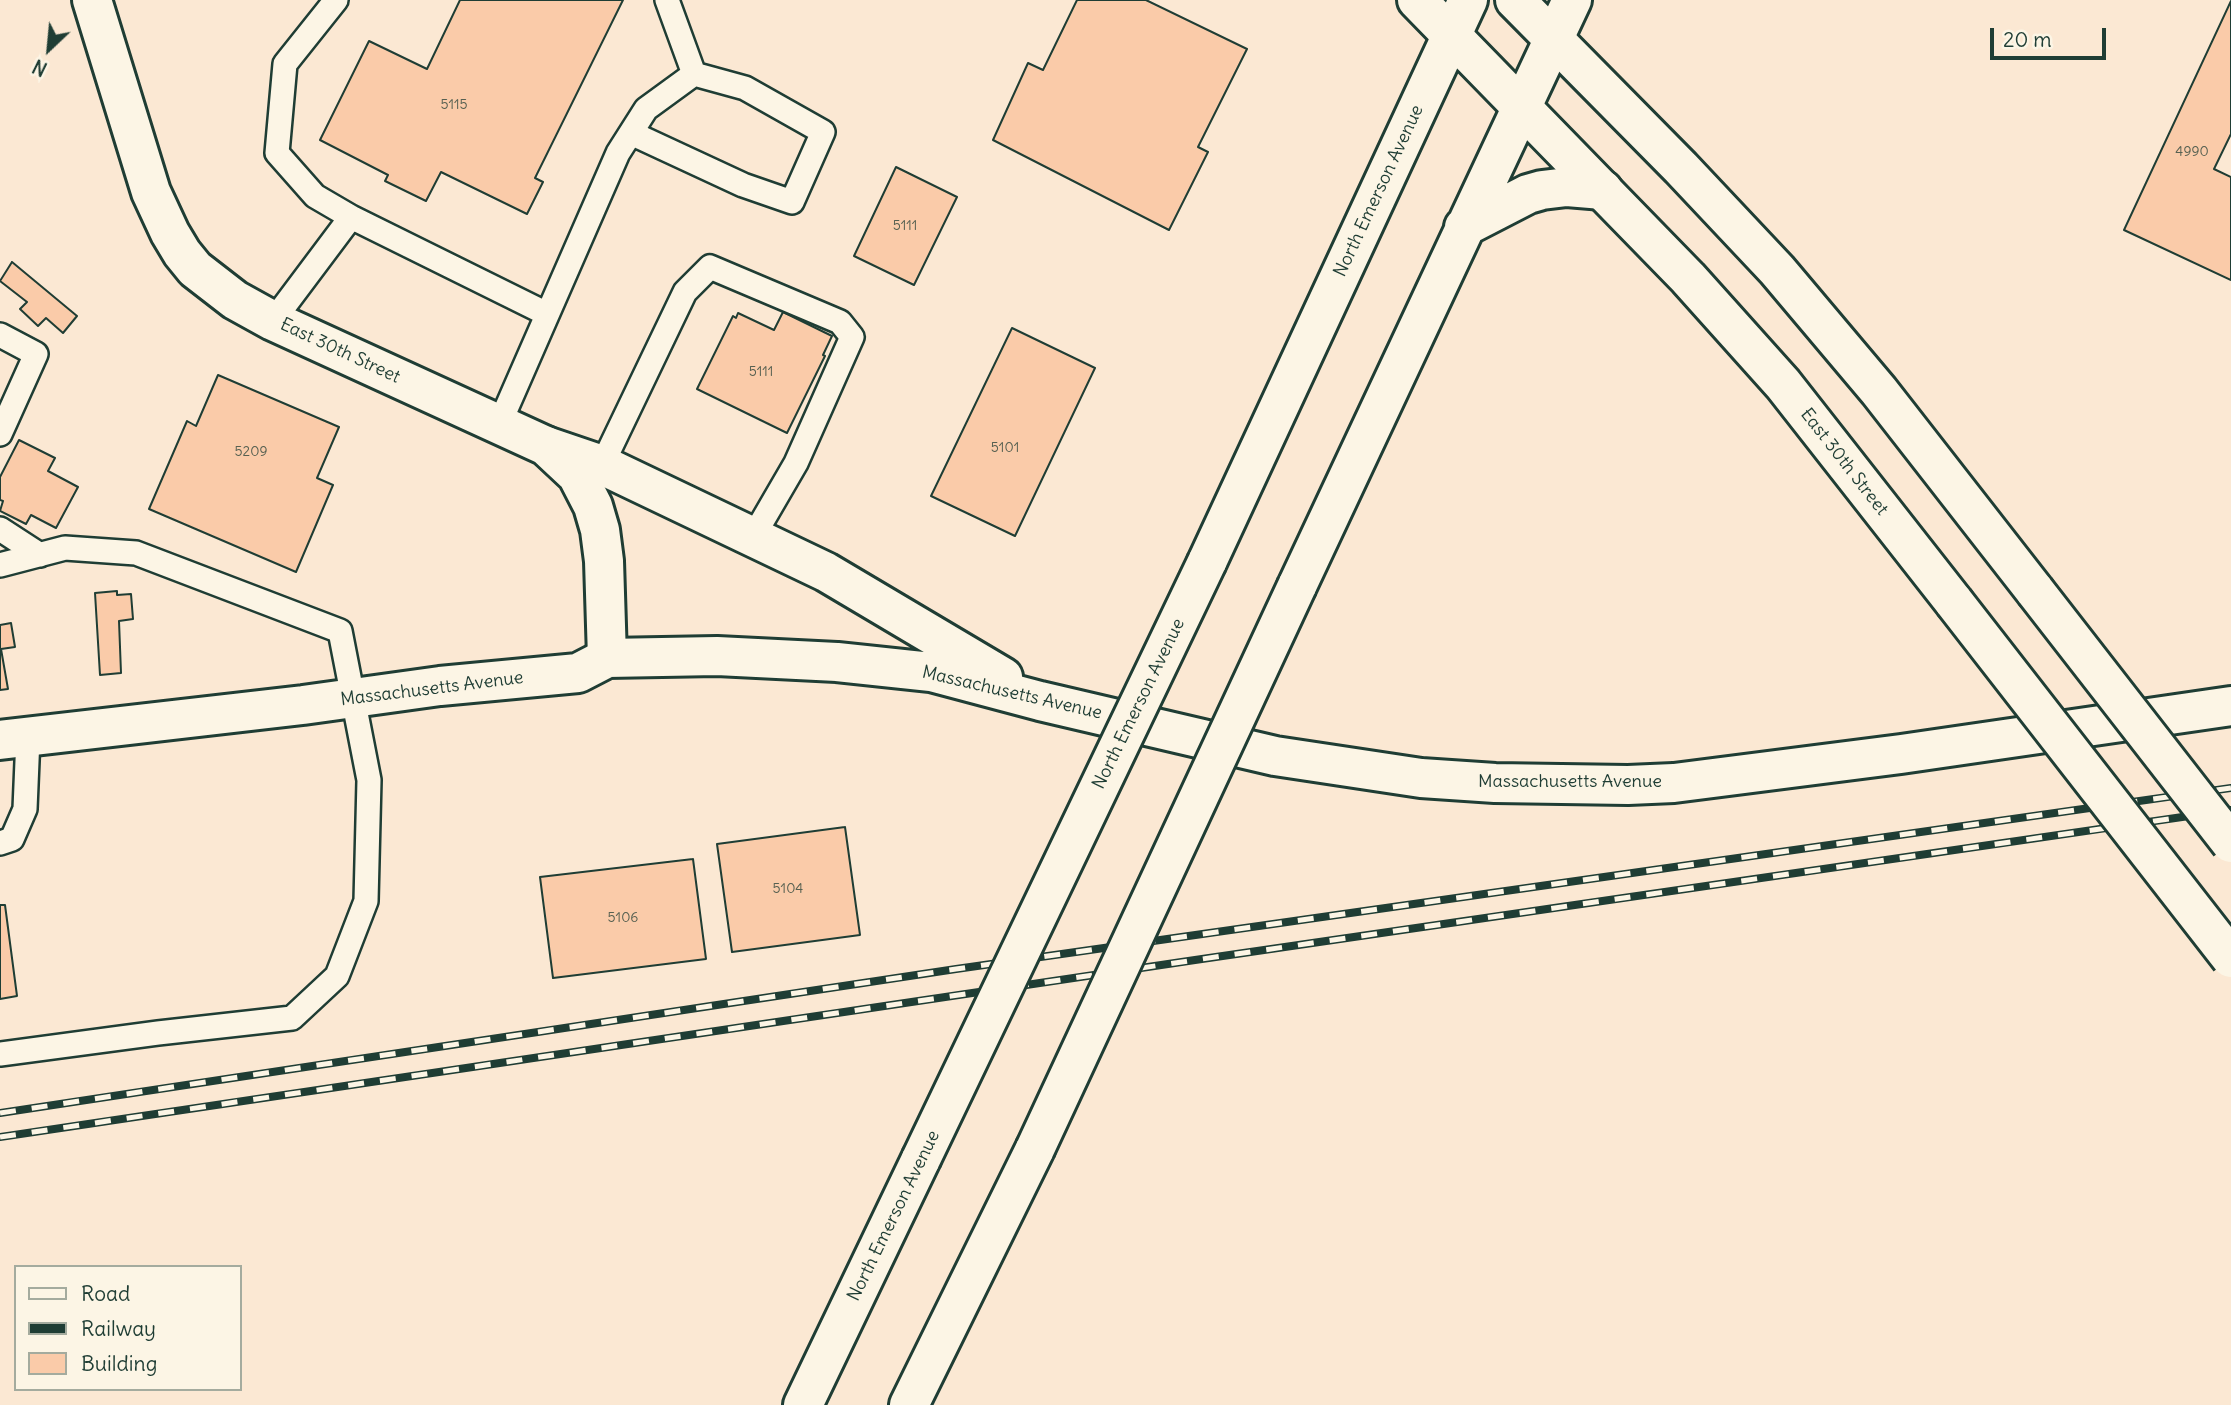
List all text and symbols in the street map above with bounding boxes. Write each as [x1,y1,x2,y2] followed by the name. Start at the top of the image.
[14,14,84,84] north arrow
[1993,14,2108,58] scale bar
[2003,26,2052,53] text: 20 m
[29,54,51,82] text: N
[440,97,468,113] house number: 5115
[1330,102,1428,280] street label: North Emerson Avenue
[2175,144,2209,160] house number: 4990
[893,218,917,234] house number: 5111
[277,314,403,388] street label: East 30th Street
[749,364,773,380] house number: 5111
[1795,404,1893,520] street label: East 30th Street
[991,440,1019,456] house number: 5101
[235,444,267,460] house number: 5209
[1088,615,1190,793] street label: North Emerson Avenue
[920,662,1104,724] street label: Massachusetts Avenue
[339,667,525,711] street label: Massachusetts Avenue
[1478,771,1662,793] street label: Massachusetts Avenue
[773,881,803,897] house number: 5104
[608,910,638,926] house number: 5106
[843,1127,945,1305] street label: North Emerson Avenue
[14,1265,242,1391] legend
[81,1280,130,1307] text: Road
[81,1315,156,1342] text: Railway
[81,1350,157,1377] text: Building

